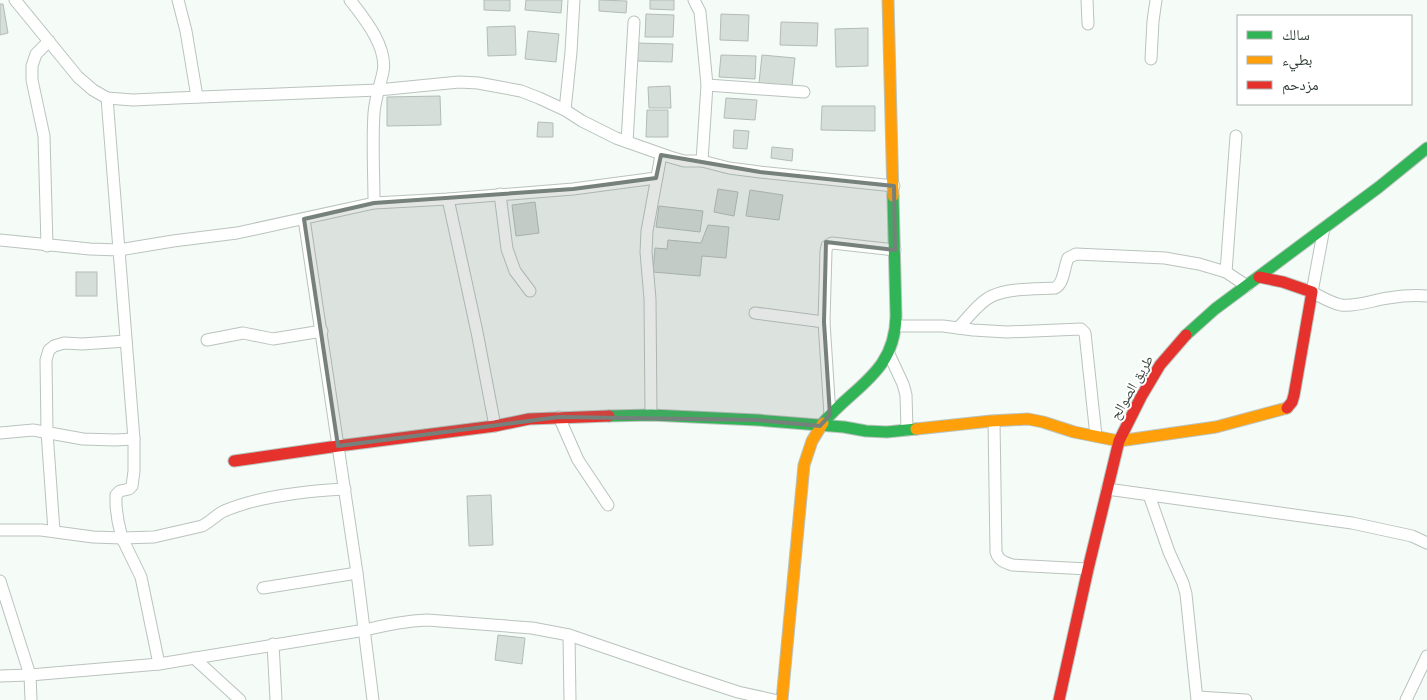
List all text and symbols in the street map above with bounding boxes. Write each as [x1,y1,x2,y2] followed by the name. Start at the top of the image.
[1237,15,1412,105] legend
[1282,24,1310,44] text: سالك
[1282,49,1312,72] text: بطيء
[1282,74,1319,95] text: مزدحم
[1105,351,1158,423] street label: طريق الصوالح

